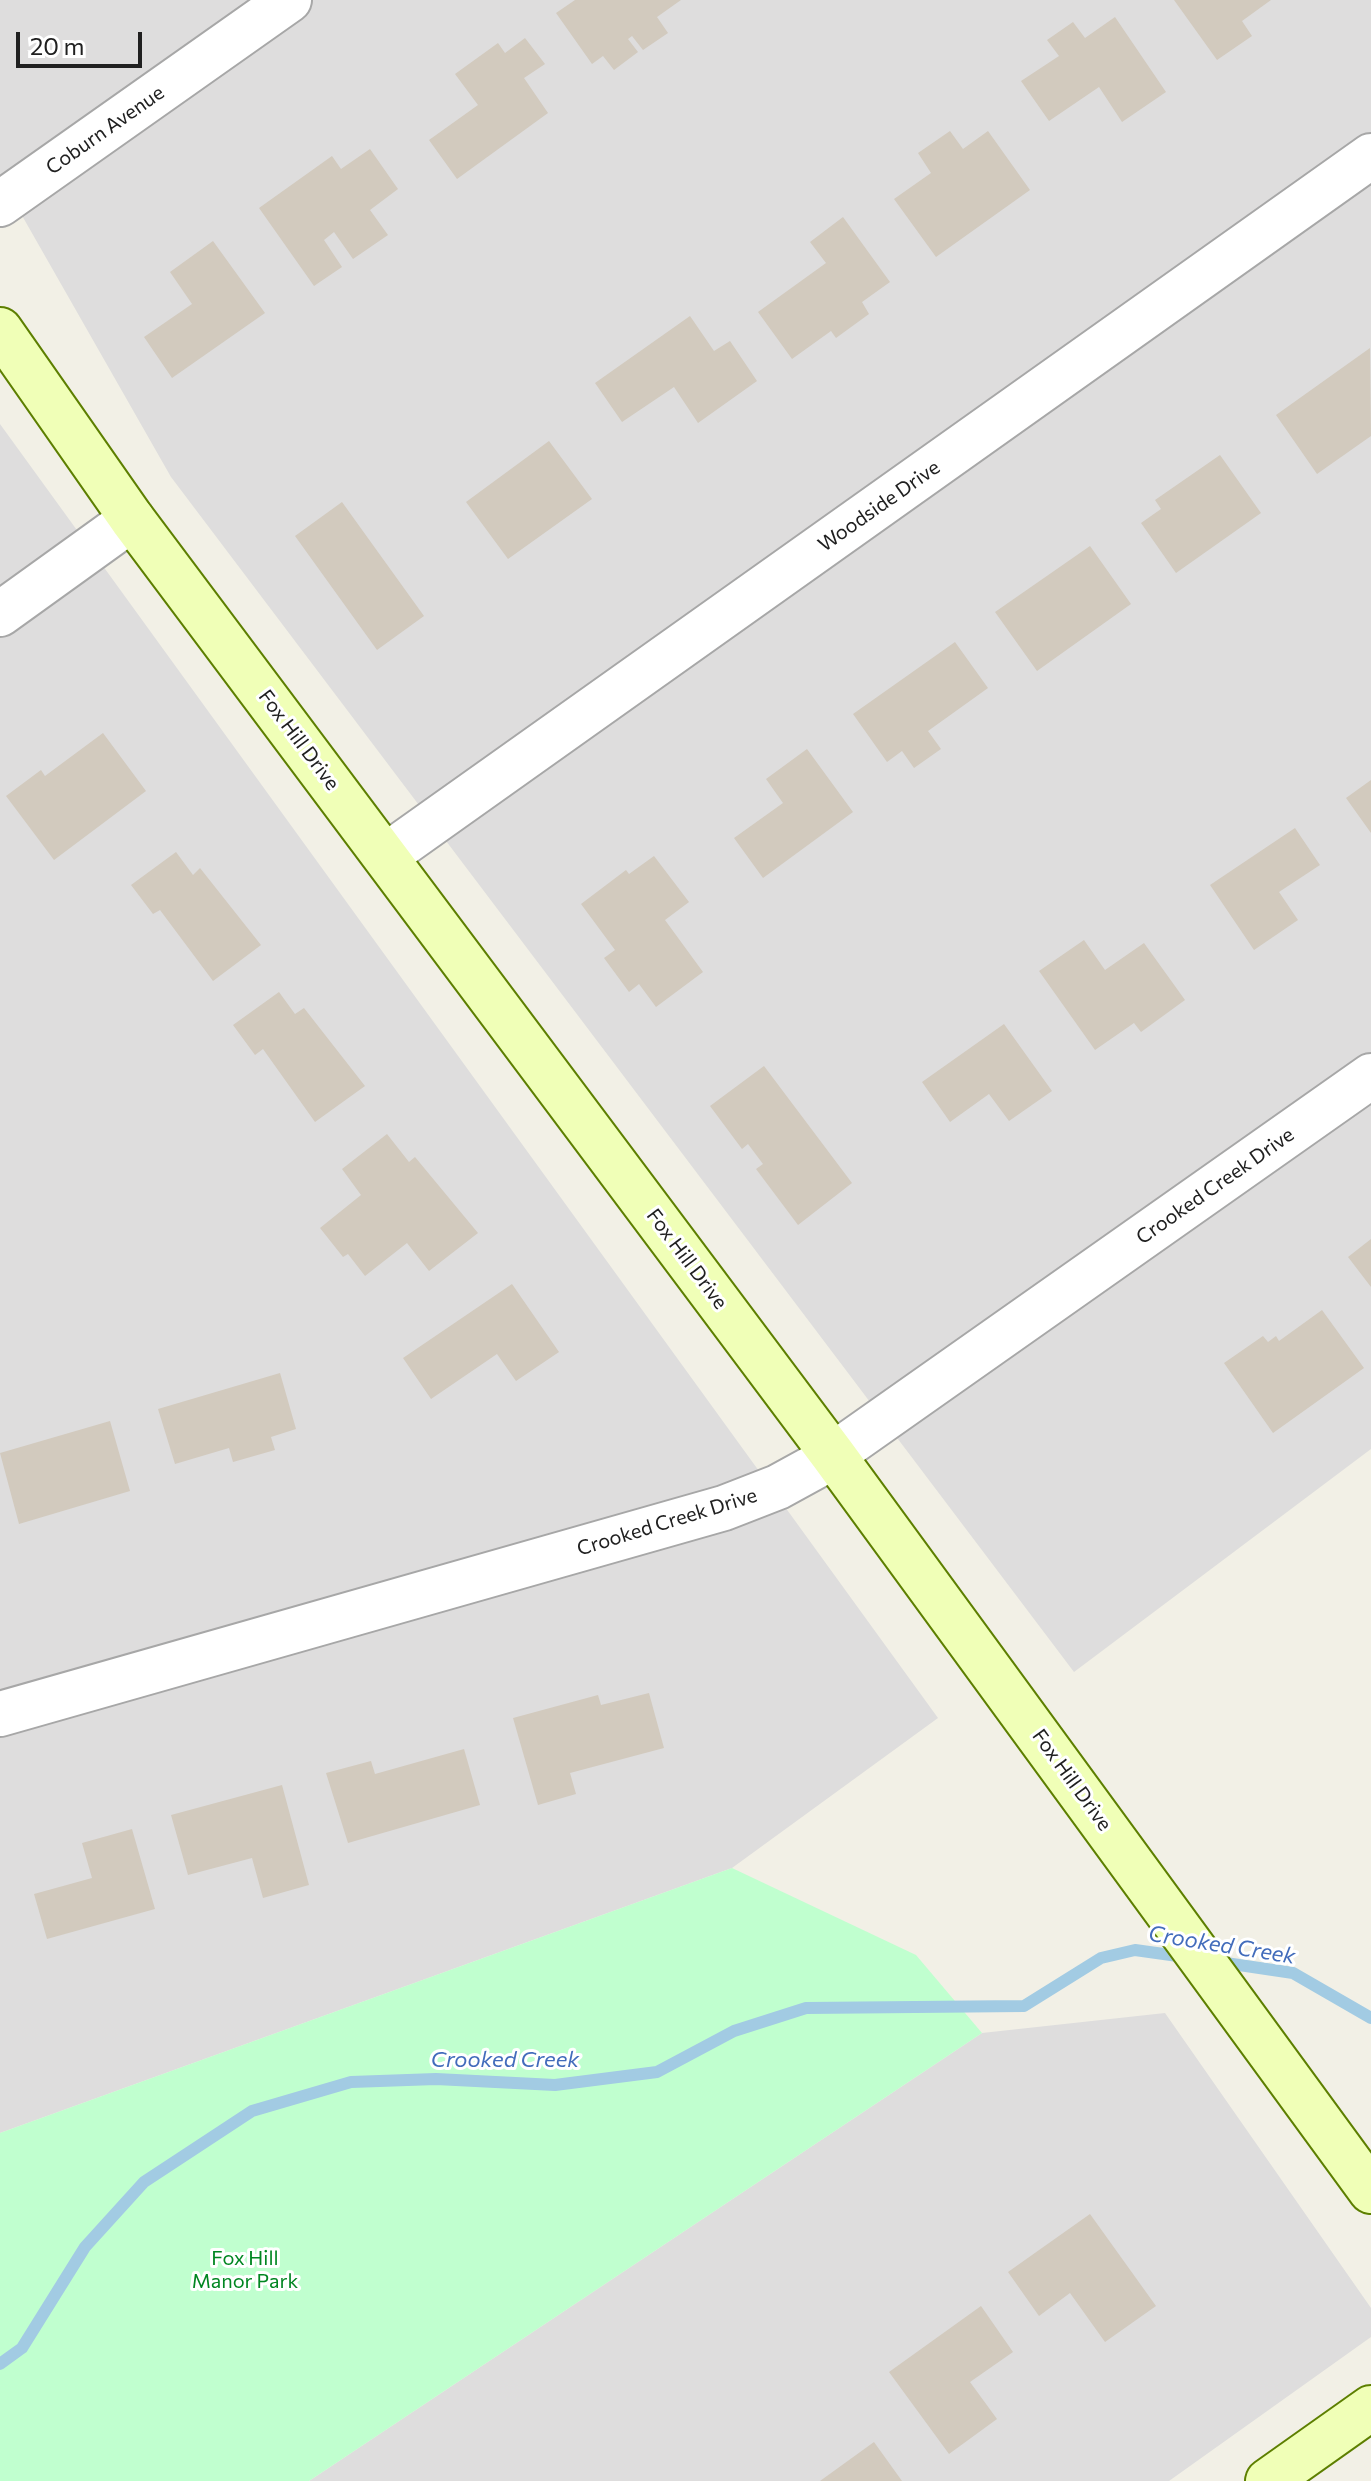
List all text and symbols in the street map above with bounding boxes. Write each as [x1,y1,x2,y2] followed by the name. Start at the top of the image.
[20,16,146,66] scale bar
[30,31,84,60] text: 20 m
[41,80,169,180] street label: Coburn Avenue
[814,455,944,557] street label: Woodside Drive
[253,685,345,795] street label: Fox Hill Drive
[1132,1123,1298,1249] street label: Crooked Creek Drive
[641,1204,733,1314] street label: Fox Hill Drive
[574,1483,760,1561] street label: Crooked Creek Drive
[1027,1725,1117,1835] street label: Fox Hill Drive
[1147,1920,1297,1970] water label: Crooked Creek
[431,2047,579,2073] water label: Crooked Creek
[192,2246,298,2293] park label: Fox Hill Manor Park

